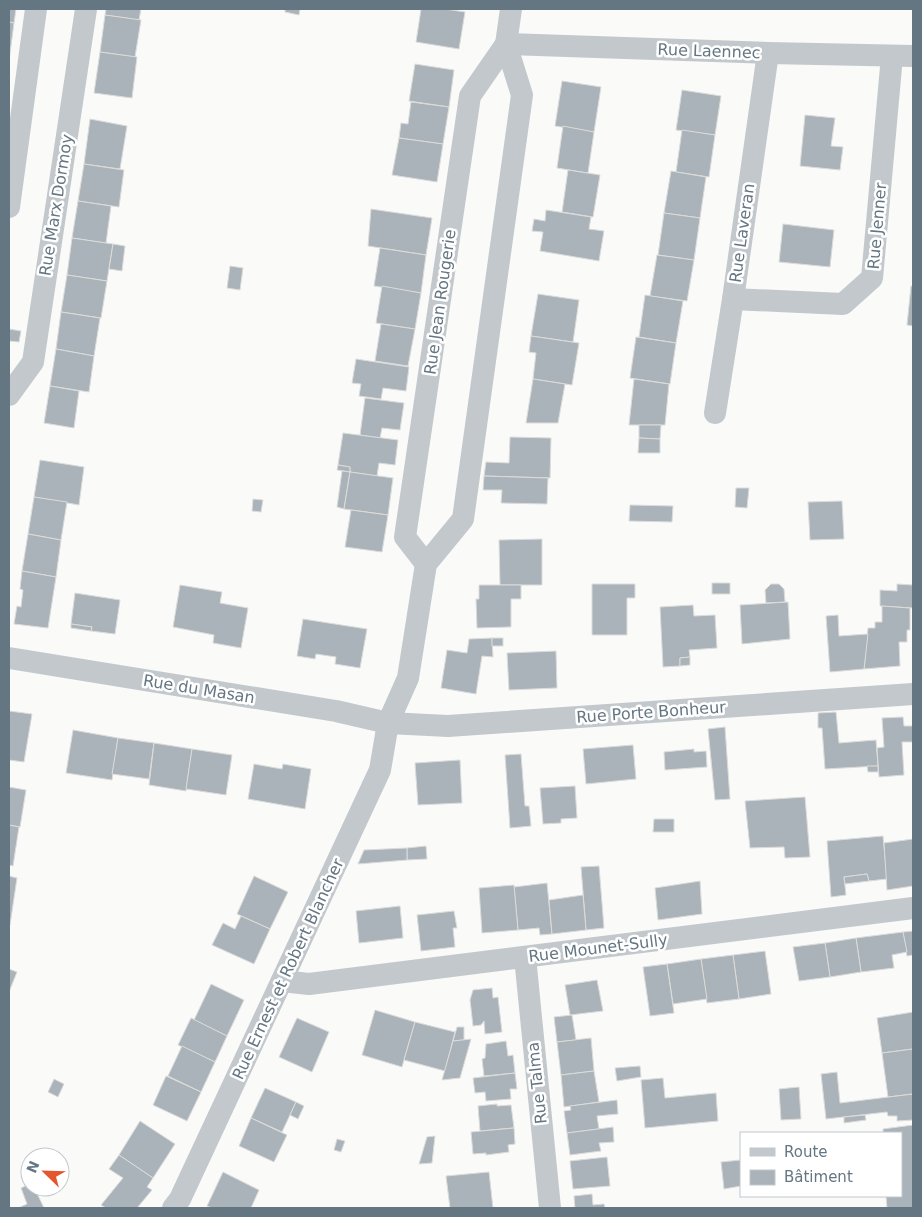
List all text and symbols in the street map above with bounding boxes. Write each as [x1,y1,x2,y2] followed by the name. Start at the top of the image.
[657,40,761,62] street label: Rue Laennec
[35,133,77,277] street label: Rue Marx Dormoy
[726,182,758,284] street label: Rue Laveran
[864,182,890,270] street label: Rue Jenner
[420,228,460,376] street label: Rue Jean Rougerie
[142,671,256,707] street label: Rue du Masan
[576,697,727,727] street label: Rue Porte Bonheur
[228,855,348,1083] street label: Rue Ernest et Robert Blancher
[527,930,669,966] street label: Rue Mounet-Sully
[523,1041,551,1125] street label: Rue Talma
[740,1132,902,1197] legend
[784,1143,828,1161] text: Route
[20,1147,70,1197] north arrow
[23,1158,43,1175] text: N
[784,1168,853,1186] text: Bâtiment

